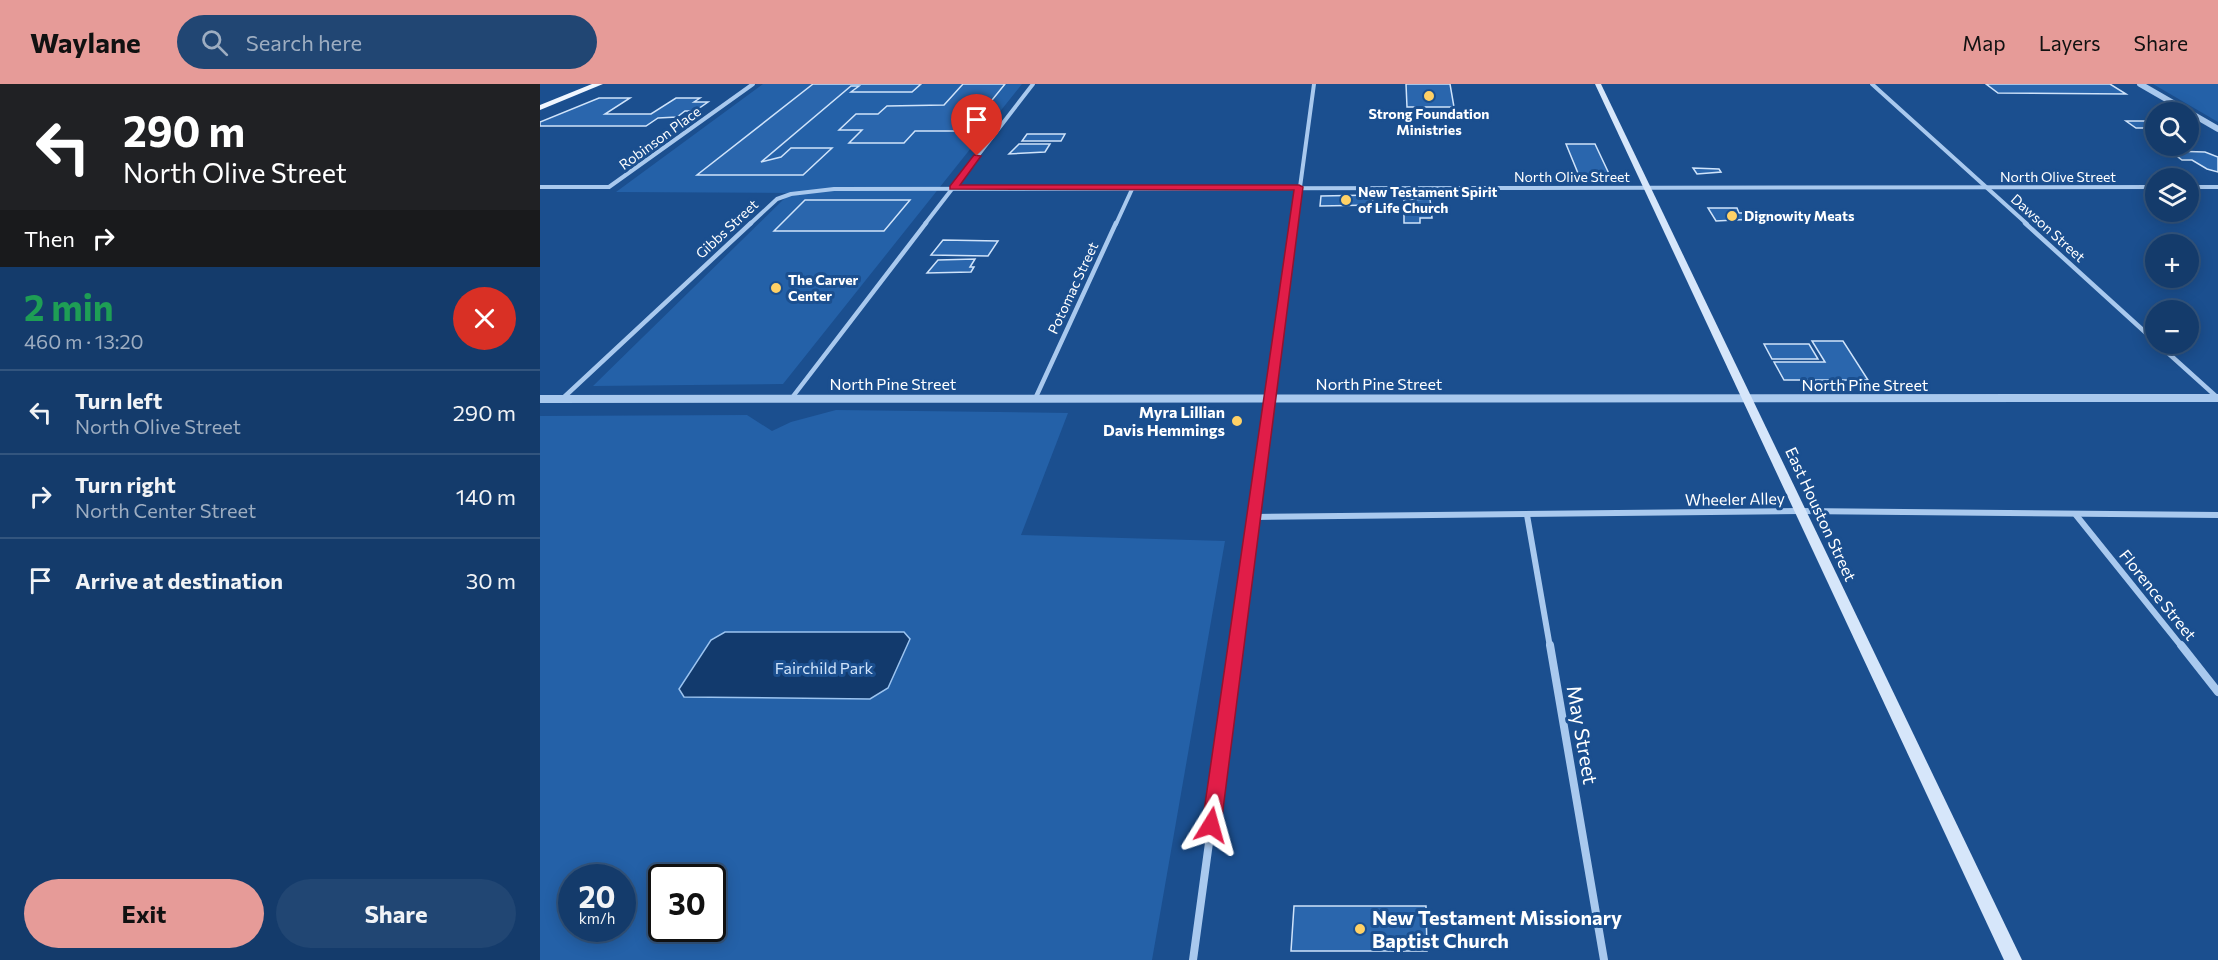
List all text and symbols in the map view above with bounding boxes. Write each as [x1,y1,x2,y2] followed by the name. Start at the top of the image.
[177,15,597,69] search box
[30,25,141,59] text: Waylane
[198,26,231,59] icon: search
[246,29,362,56] text: Search here
[1962,30,2006,55] text: Map
[2039,30,2101,55] text: Layers
[2134,30,2188,55] text: Share
[1422,89,1436,103] marker: Strong Foundation Ministries
[951,94,1002,156] pin
[616,102,704,173] street label: Robinson Place
[2145,102,2199,354] map controls
[2145,102,2199,156] button: search
[960,103,993,136] icon: arrive
[123,104,245,156] text: 290 m
[1369,105,1489,138] place label: Strong Foundation Ministries
[24,108,102,186] icon: left
[123,156,347,189] text: North Olive Street
[1514,168,1630,185] street label: North Olive Street
[2000,168,2116,185] street label: North Olive Street
[2145,168,2199,222] button: layers
[1358,183,1498,216] place label: New Testament Spirit of Life Church
[2008,190,2089,265] street label: Dawson Street
[1339,193,1353,207] marker: New Testament Spirit of Life Church
[692,195,761,262] street label: Gibbs Street
[1744,207,1855,224] place label: Dignowity Meats
[1725,209,1739,223] marker: Dignowity Meats
[87,222,120,255] icon: right
[24,225,75,252] text: Then
[2145,234,2199,288] button: +
[1044,239,1101,336] street label: Potomac Street
[788,271,859,304] place label: The Carver Center
[769,281,783,295] marker: The Carver Center
[24,284,114,328] text: 2 min
[453,287,516,350] button: close
[2145,300,2199,354] button: −
[24,329,144,353] text: 460 m · 13:20
[830,374,957,393] street label: North Pine Street
[1316,374,1443,393] street label: North Pine Street
[1802,375,1929,394] street label: North Pine Street
[75,387,162,414] text: Turn left
[24,396,57,429] icon: left
[453,399,516,426] text: 290 m
[1103,402,1225,439] place label: Myra Lillian Davis Hemmings
[75,414,241,438] text: North Olive Street
[1230,414,1244,428] marker: Myra Lillian Davis Hemmings
[1782,444,1861,584] street label: East Houston Street
[75,471,176,498] text: Turn right
[24,480,57,513] icon: right
[456,483,516,510] text: 140 m
[1685,488,1785,509] street label: Wheeler Alley
[75,498,256,522] text: North Center Street
[2116,546,2201,644] street label: Florence Street
[24,564,57,597] icon: arrive
[75,567,283,594] text: Arrive at destination
[466,567,516,594] text: 30 m
[775,658,874,677] park label: Fairchild Park
[1562,684,1603,786] street label: May Street
[1179,793,1243,857] position arrow
[648,864,726,942] speed limit sign: 30
[579,877,615,914] text: 20
[24,879,264,948] button: Exit
[276,879,516,948] button: Share
[1372,905,1622,952] place label: New Testament Missionary Baptist Church
[579,909,615,927] text: km/h
[1353,922,1367,936] marker: New Testament Missionary Baptist Church

